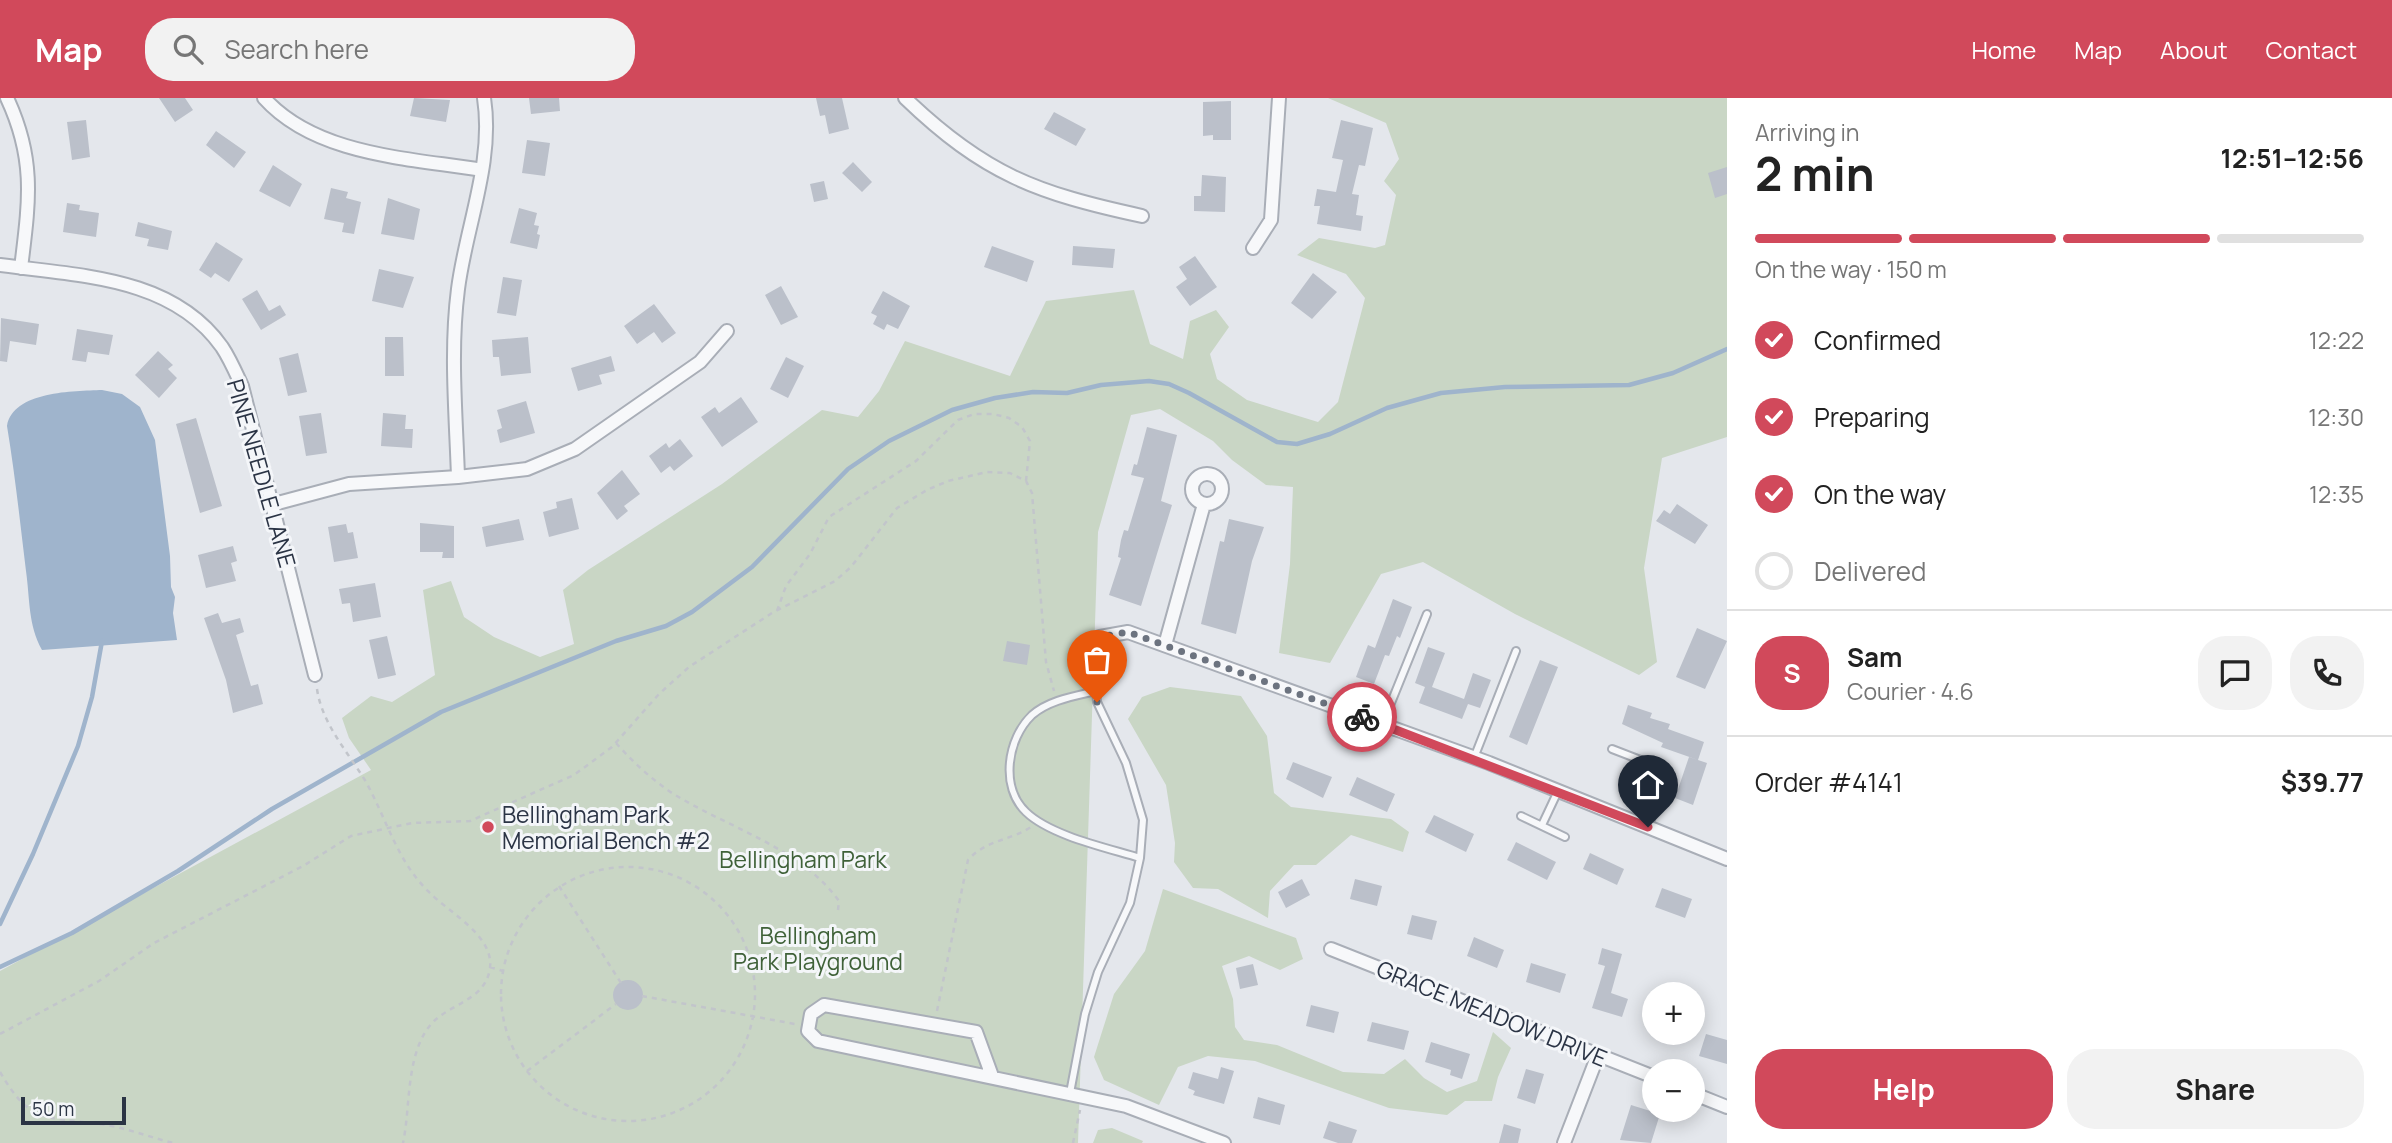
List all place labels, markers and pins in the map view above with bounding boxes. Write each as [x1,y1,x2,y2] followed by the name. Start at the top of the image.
[1067,630,1127,702] pin
[1618,755,1678,827] pin
[502,798,710,856] place label: Bellingham Park Memorial Bench #2
[480,819,496,835] marker: Bellingham Park Memorial Bench #2

